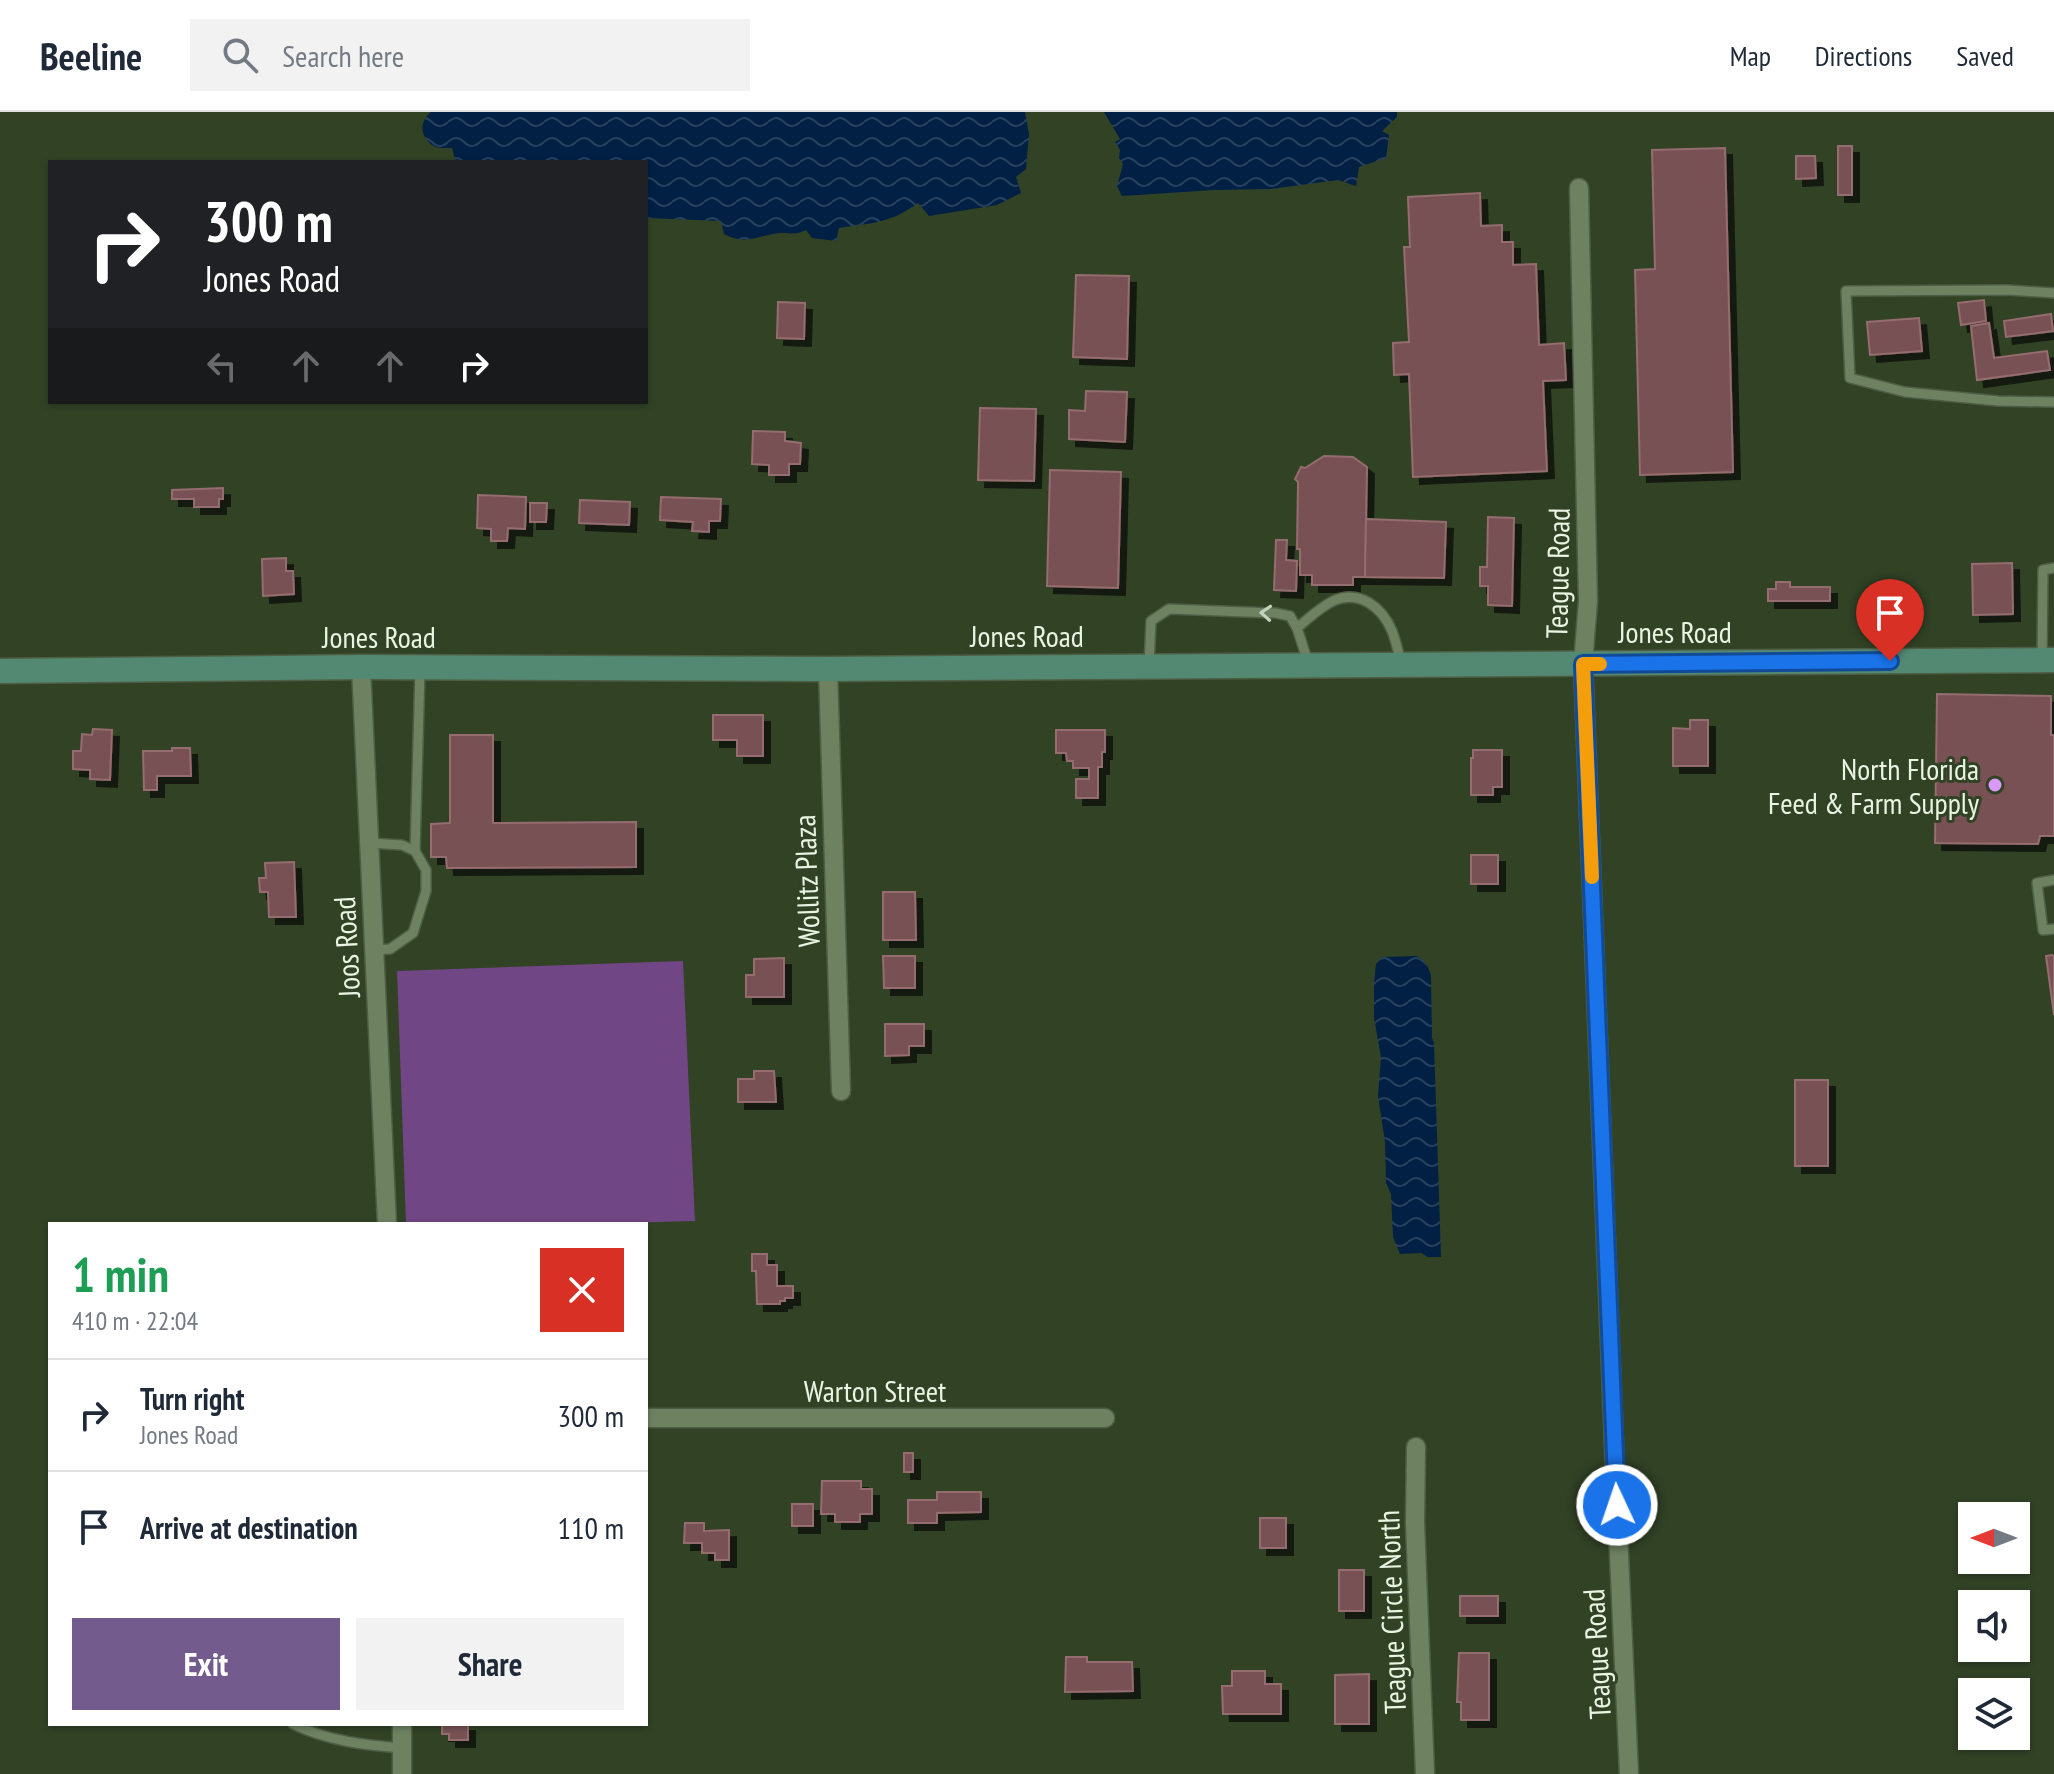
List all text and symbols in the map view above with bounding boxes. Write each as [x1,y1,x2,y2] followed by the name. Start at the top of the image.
[190,19,750,91] search box
[40,31,142,80] text: Beeline
[218,33,262,77] icon: search
[282,36,404,75] text: Search here
[1730,37,1771,74] text: Map
[1815,37,1912,74] text: Directions
[1956,37,2014,74] text: Saved
[204,185,333,257] text: 300 m
[72,192,176,296] icon: right
[204,255,340,302] text: Jones Road
[200,344,244,388] icon: left
[284,344,328,388] icon: ahead
[368,344,412,388] icon: ahead
[452,344,496,388] icon: right
[1536,507,1578,639] street label: Teague Road
[1856,579,1924,661] pin
[1868,591,1912,635] icon: arrive
[1259,605,1272,622] one-way arrow
[1617,612,1732,651] street label: Jones Road
[969,616,1084,655] street label: Jones Road
[321,617,436,656] street label: Jones Road
[1768,749,1980,822] place label: North Florida Feed & Farm Supply
[1986,776,2004,794] marker: North Florida Feed & Farm Supply
[784,814,828,948] street label: Wollitz Plaza
[324,896,368,999] street label: Joos Road
[72,1243,169,1305] text: 1 min
[540,1248,624,1332] button: close
[72,1304,198,1337] text: 410 m · 22:04
[804,1371,947,1410] street label: Warton Street
[140,1379,244,1418] text: Turn right
[72,1393,116,1437] icon: right
[558,1396,624,1435] text: 300 m
[140,1418,238,1451] text: Jones Road
[1575,1463,1659,1547] position arrow
[1958,1502,2030,1574] north arrow
[1958,1502,2030,1750] map controls
[72,1505,116,1549] icon: arrive
[140,1508,358,1547] text: Arrive at destination
[558,1508,624,1547] text: 110 m
[1368,1509,1414,1715] street label: Teague Circle North
[1573,1588,1619,1720] street label: Teague Road
[1958,1590,2030,1662] button: sound
[72,1618,340,1710] button: Exit
[356,1618,624,1710] button: Share
[1958,1678,2030,1750] button: layers

